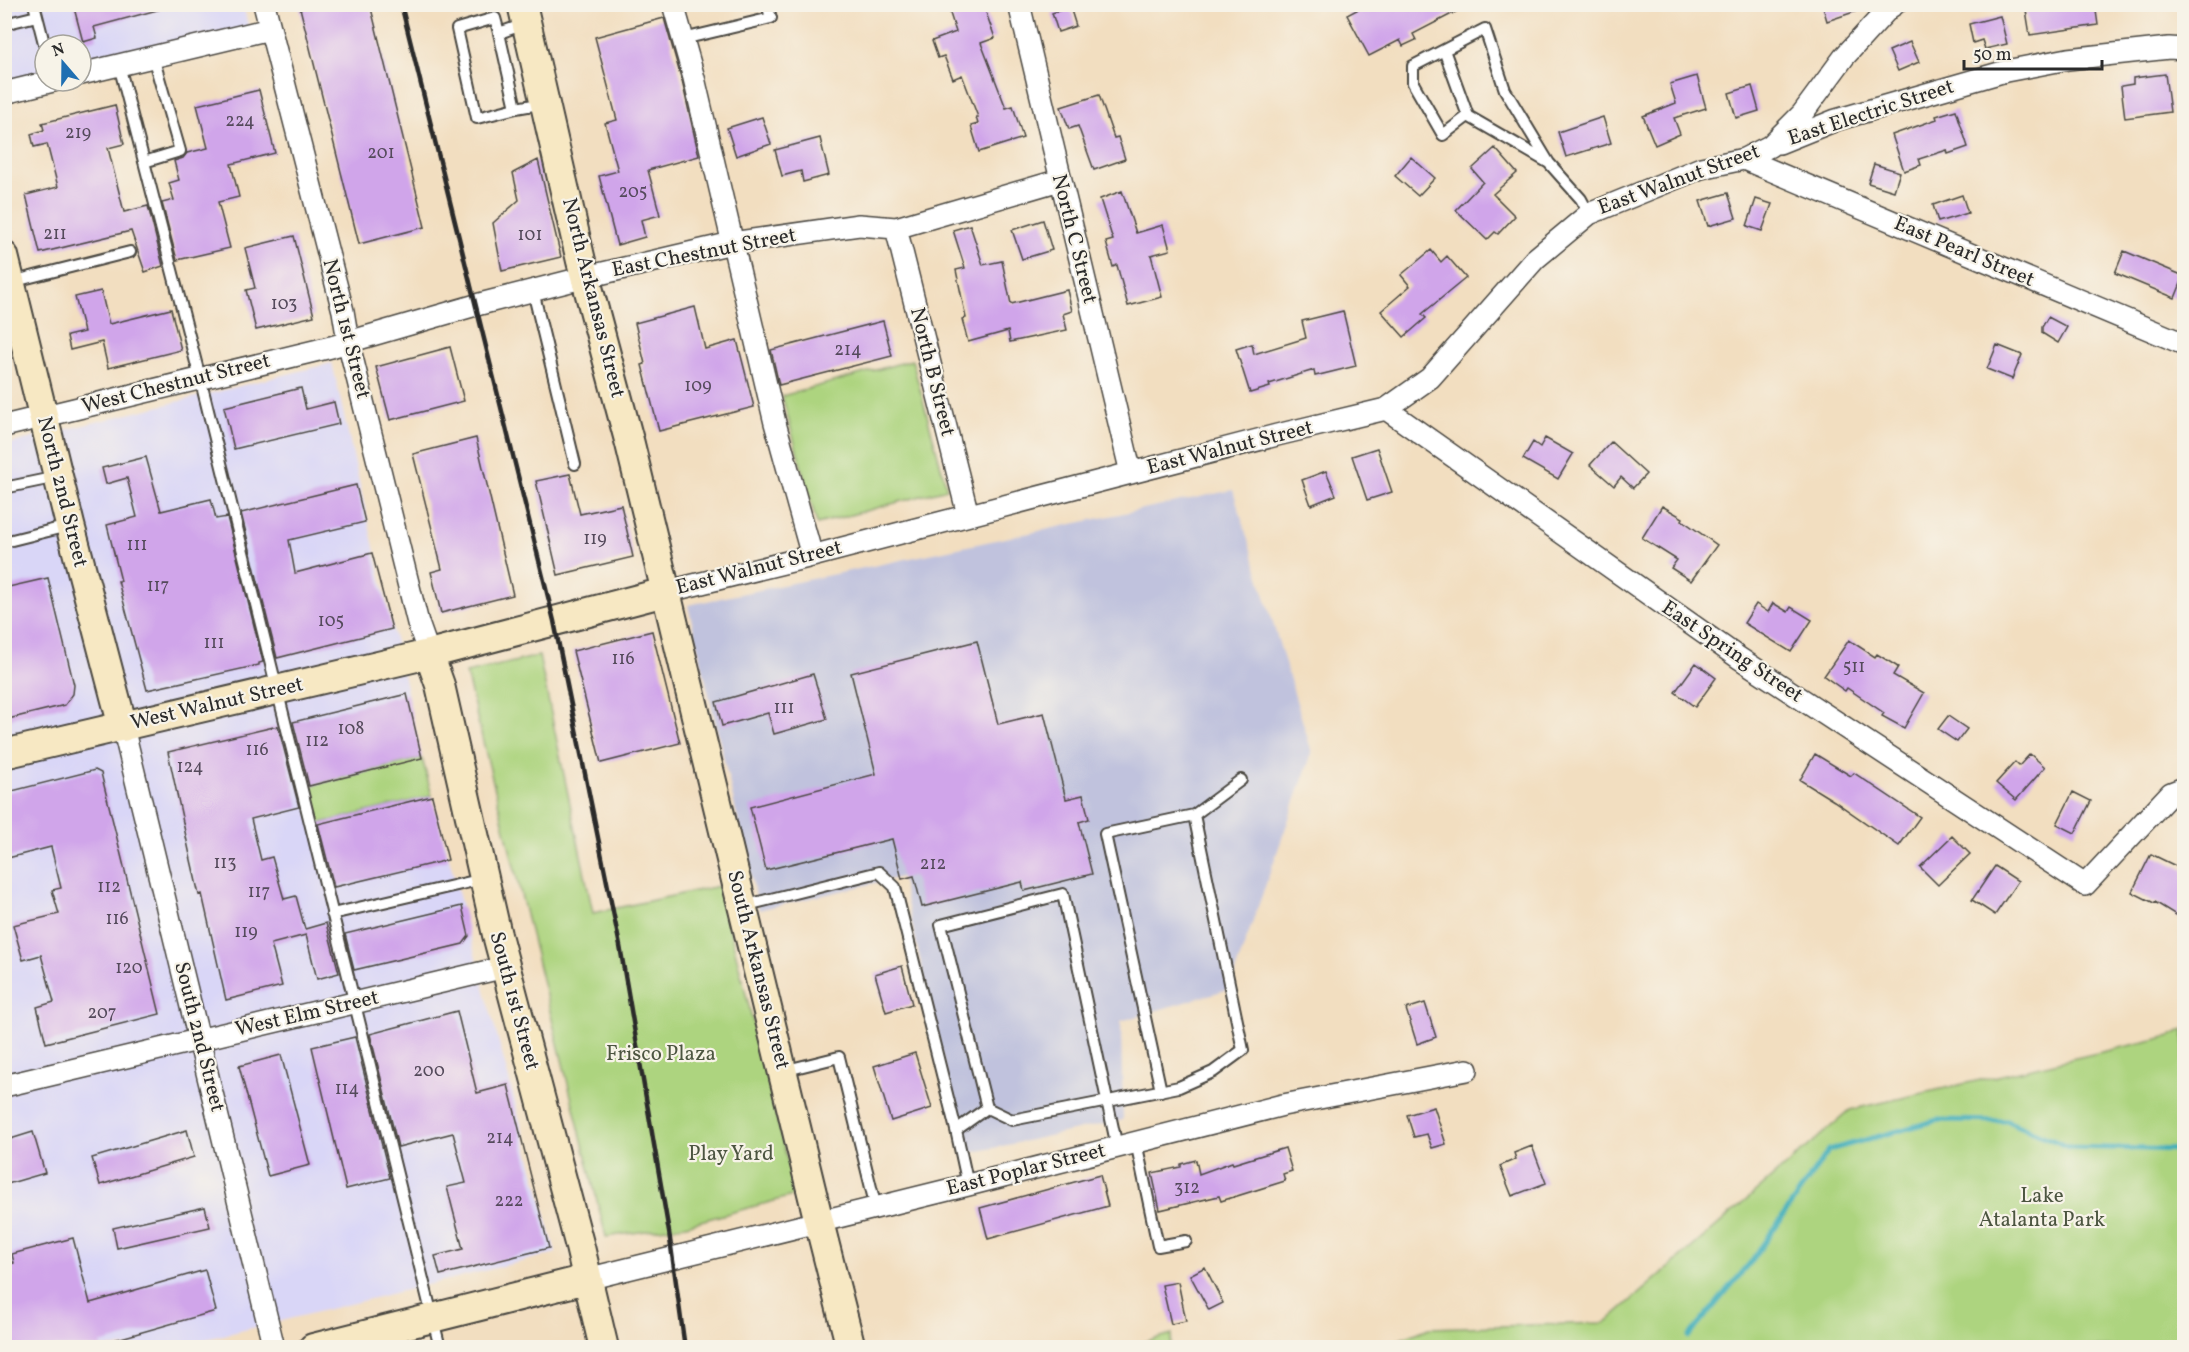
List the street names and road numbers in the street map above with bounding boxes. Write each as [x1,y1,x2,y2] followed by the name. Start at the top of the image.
[1784,72,1958,154] street label: East Electric Street
[1594,137,1764,223] street label: East Walnut Street
[1044,171,1104,307] street label: North C Street
[554,195,632,401] street label: North Arkansas Street
[1889,209,2039,295] street label: East Pearl Street
[609,221,799,285] street label: East Chestnut Street
[315,256,377,402] street label: North 1st Street
[902,304,962,440] street label: North B Street
[79,347,273,421] street label: West Chestnut Street
[1144,413,1316,483] street label: East Walnut Street
[29,414,95,570] street label: North 2nd Street
[673,533,845,603] street label: East Walnut Street
[1656,594,1808,710] street label: East Spring Street
[128,670,306,738] street label: West Walnut Street
[719,867,797,1073] street label: South Arkansas Street
[482,928,546,1074] street label: South 1st Street
[166,959,232,1115] street label: South 2nd Street
[232,983,382,1045] street label: West Elm Street
[943,1136,1109,1204] street label: East Poplar Street

